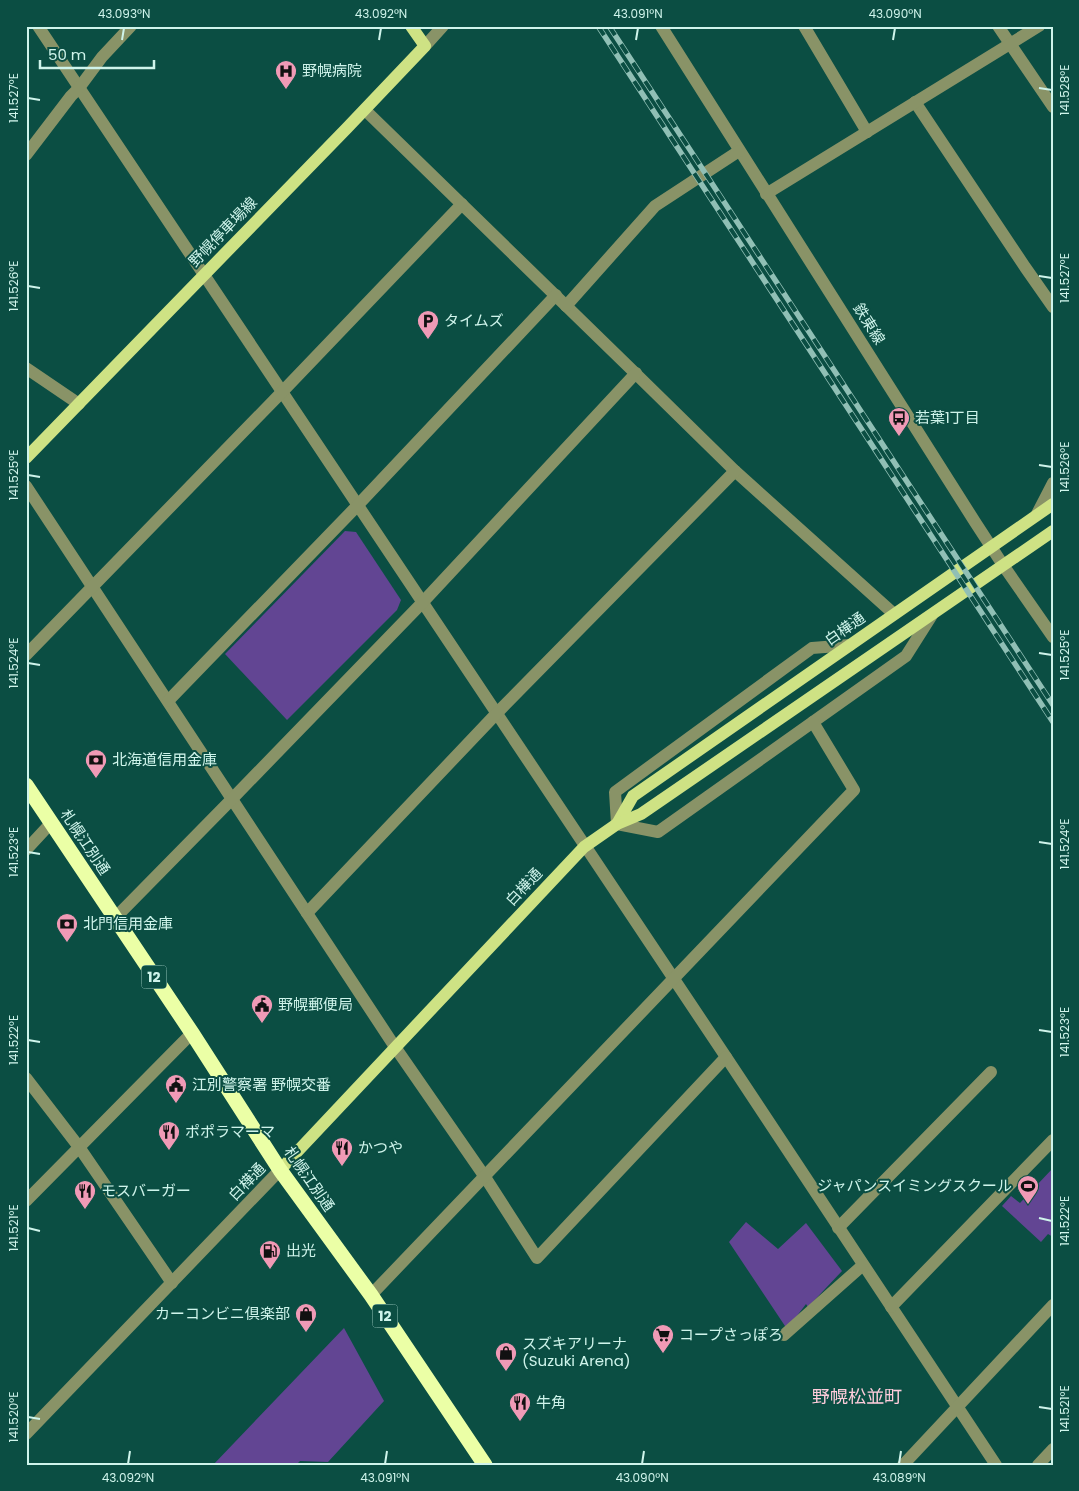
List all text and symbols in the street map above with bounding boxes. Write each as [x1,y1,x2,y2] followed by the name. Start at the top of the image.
[98,5,150,22] text: 43.093°N
[355,5,407,22] text: 43.092°N
[613,5,663,22] text: 43.091°N
[868,5,922,22] text: 43.090°N
[40,38,154,70] scale bar
[48,44,86,65] text: 50 m
[274,59,298,90] hospital icon: 野幌病院
[302,60,362,81] place label: 野幌病院
[1056,65,1073,115] text: 141.528°E
[5,73,22,123] text: 141.527°E
[184,192,261,271] street label: 野幌停車場線
[1056,253,1073,303] text: 141.527°E
[5,261,22,311] text: 141.526°E
[849,299,890,348] street label: 鉄東線
[416,309,440,340] parking icon: タイムズ
[444,310,504,331] place label: タイムズ
[887,406,911,437] bus stop icon: 若葉1丁目
[915,407,980,428] place label: 若葉1丁目
[1056,442,1073,492] text: 141.526°E
[5,450,22,500] text: 141.525°E
[820,607,869,650] street label: 白樺通
[1056,630,1073,680] text: 141.525°E
[5,638,22,688] text: 141.524°E
[84,748,108,779] bank icon: 北海道信用金庫
[112,749,217,770] place label: 北海道信用金庫
[56,805,115,879] street label: 札幌江別通
[1056,819,1073,869] text: 141.524°E
[5,827,22,877] text: 141.523°E
[501,863,547,910] street label: 白樺通
[55,912,79,943] bank icon: 北門信用金庫
[83,913,173,934] place label: 北門信用金庫
[142,966,166,989] road number: 12
[250,993,274,1024] public building icon: 野幌郵便局
[278,994,353,1015] place label: 野幌郵便局
[1056,1007,1073,1057] text: 141.523°E
[5,1015,22,1065] text: 141.522°E
[164,1073,188,1104] public building icon: 江別警察署 野幌交番
[192,1074,331,1095] place label: 江別警察署 野幌交番
[157,1120,181,1151] restaurant icon: ポポラマーマ
[185,1121,275,1142] place label: ポポラマーマ
[330,1136,354,1167] restaurant icon: かつや
[358,1137,403,1158] place label: かつや
[279,1142,340,1215] street label: 札幌江別通
[223,1158,270,1205] street label: 白樺通
[1016,1174,1040,1205] sports icon: ジャパンスイミングスクール
[817,1175,1012,1196] place label: ジャパンスイミングスクール
[73,1179,97,1210] restaurant icon: モスバーガー
[101,1180,191,1201] place label: モスバーガー
[1056,1196,1073,1246] text: 141.522°E
[5,1204,22,1252] text: 141.521°E
[258,1239,282,1270] fuel station icon: 出光
[286,1240,316,1261] place label: 出光
[294,1302,318,1333] shop icon: カーコンビニ倶楽部
[155,1303,290,1324] place label: カーコンビニ倶楽部
[372,1304,398,1328] road number: 12
[651,1323,675,1354] supermarket icon: コープさっぽろ
[679,1324,783,1345] place label: コープさっぽろ
[522,1333,631,1371] place label: スズキアリーナ (Suzuki Arena)
[494,1341,518,1372] shop icon: スズキアリーナ (Suzuki Arena)
[812,1384,902,1409] district label: 野幌松並町
[1056,1385,1073,1433] text: 141.521°E
[508,1391,532,1422] restaurant icon: 牛角
[5,1392,22,1442] text: 141.520°E
[536,1392,566,1413] place label: 牛角
[102,1469,154,1486] text: 43.092°N
[360,1469,410,1486] text: 43.091°N
[615,1469,669,1486] text: 43.090°N
[872,1469,926,1486] text: 43.089°N

